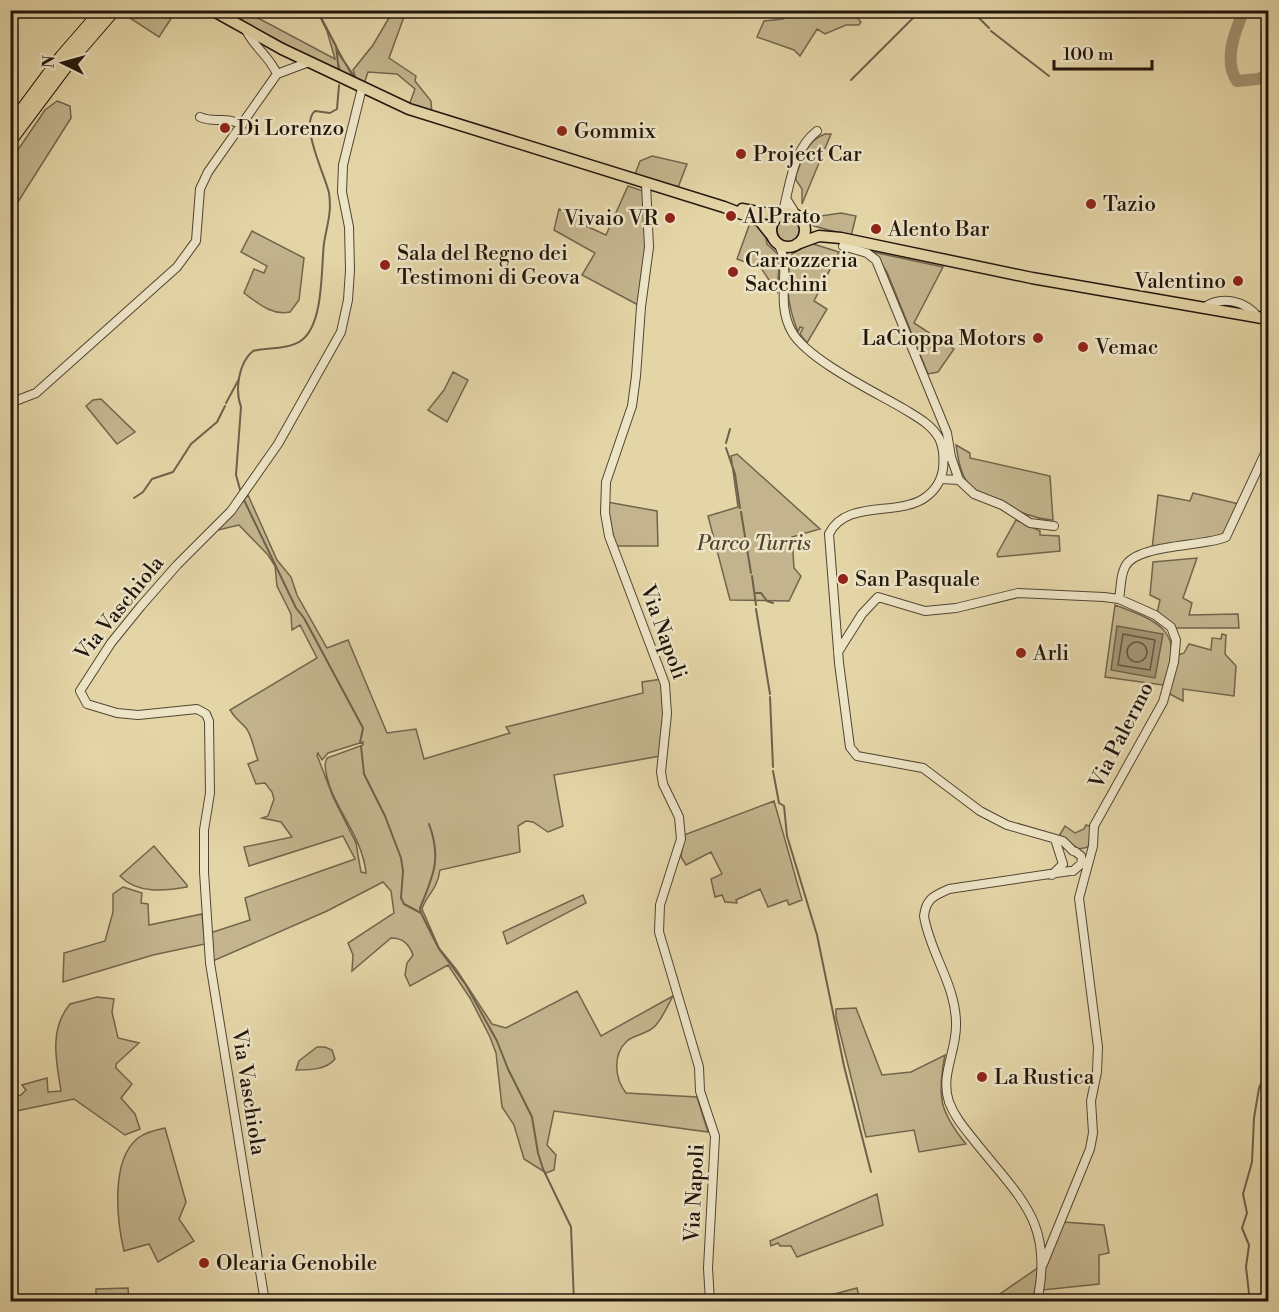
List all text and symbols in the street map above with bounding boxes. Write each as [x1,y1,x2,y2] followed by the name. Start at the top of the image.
[33,33,93,93] north arrow
[1054,33,1152,71] scale bar
[1063,43,1114,66] text: 100 m
[39,54,60,69] text: N
[237,116,344,142] place label: Di Lorenzo
[574,119,656,145] place label: Gommix
[218,121,232,135] marker: Di Lorenzo
[555,124,569,138] marker: Gommix
[753,142,862,168] place label: Project Car
[734,147,748,161] marker: Project Car
[1103,192,1156,218] place label: Tazio
[1084,197,1098,211] marker: Tazio
[742,204,821,230] place label: Al Prato
[563,206,658,232] place label: Vivaio VR
[724,209,738,223] marker: Al Prato
[663,211,677,225] marker: Vivaio VR
[887,217,990,243] place label: Alento Bar
[869,222,883,236] marker: Alento Bar
[397,241,580,291] place label: Sala del Regno dei Testimoni di Geova
[745,248,858,298] place label: Carrozzeria Sacchini
[378,258,392,272] marker: Sala del Regno dei Testimoni di Geova
[726,265,740,279] marker: Carrozzeria Sacchini
[1133,269,1226,295] place label: Valentino
[1231,274,1245,288] marker: Valentino
[862,326,1026,352] place label: LaCioppa Motors
[1031,331,1045,345] marker: LaCioppa Motors
[1094,335,1158,361] place label: Vemac
[1076,340,1090,354] marker: Vemac
[696,531,811,557] park label: Parco Turris
[69,551,170,667] street label: Via Vaschiola
[855,567,980,593] place label: San Pasquale
[836,572,850,586] marker: San Pasquale
[634,581,692,683] street label: Via Napoli
[1032,641,1069,667] place label: Arli
[1014,646,1028,660] marker: Arli
[1083,678,1160,794] street label: Via Palermo
[225,1026,271,1157] street label: Via Vaschiola
[994,1065,1095,1091] place label: La Rustica
[975,1070,989,1084] marker: La Rustica
[679,1143,711,1244] street label: Via Napoli
[216,1251,377,1277] place label: Olearia Genobile
[197,1256,211,1270] marker: Olearia Genobile

